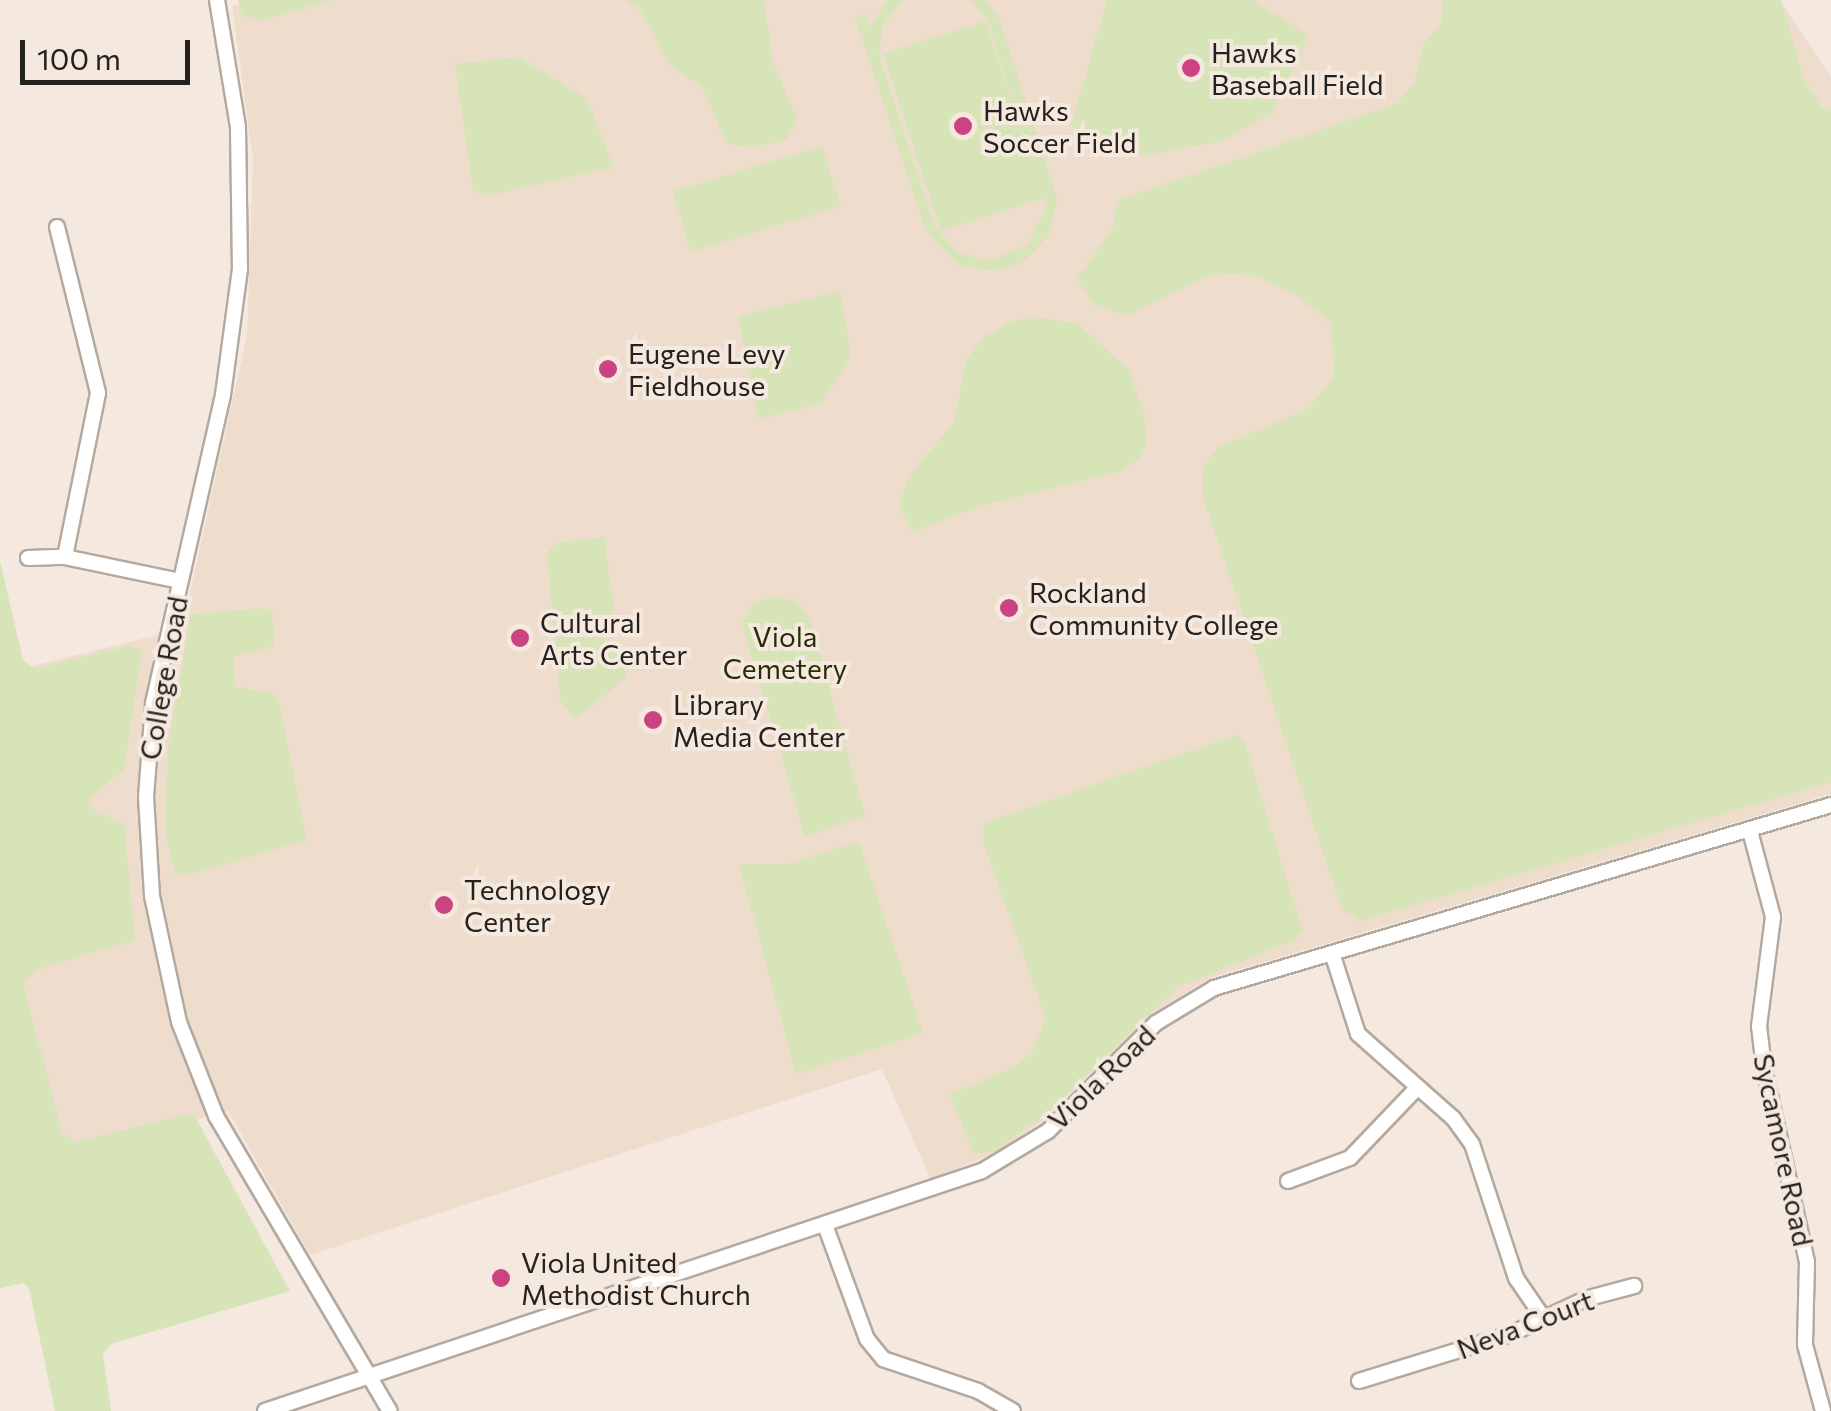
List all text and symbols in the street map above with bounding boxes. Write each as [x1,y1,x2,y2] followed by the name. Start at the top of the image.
[25,20,195,82] scale bar
[1211,35,1383,101] place label: Hawks Baseball Field
[37,39,121,76] text: 100 m
[1180,57,1202,79] marker: Hawks Baseball Field
[983,93,1136,159] place label: Hawks Soccer Field
[952,115,974,137] marker: Hawks Soccer Field
[628,336,785,402] place label: Eugene Levy Fieldhouse
[597,358,619,380] marker: Eugene Levy Fieldhouse
[1029,575,1279,641] place label: Rockland Community College
[132,594,194,762] street label: College Road
[998,597,1020,619] marker: Rockland Community College
[540,605,687,671] place label: Cultural Arts Center
[723,619,847,685] park label: Viola Cemetery
[509,627,531,649] marker: Cultural Arts Center
[673,687,845,753] place label: Library Media Center
[642,709,664,731] marker: Library Media Center
[464,872,611,938] place label: Technology Center
[433,894,455,916] marker: Technology Center
[1041,1018,1161,1136] street label: Viola Road
[1747,1051,1821,1249] street label: Sycamore Road
[521,1245,751,1311] place label: Viola United Methodist Church
[490,1267,512,1289] marker: Viola United Methodist Church
[1452,1283,1598,1365] street label: Neva Court

